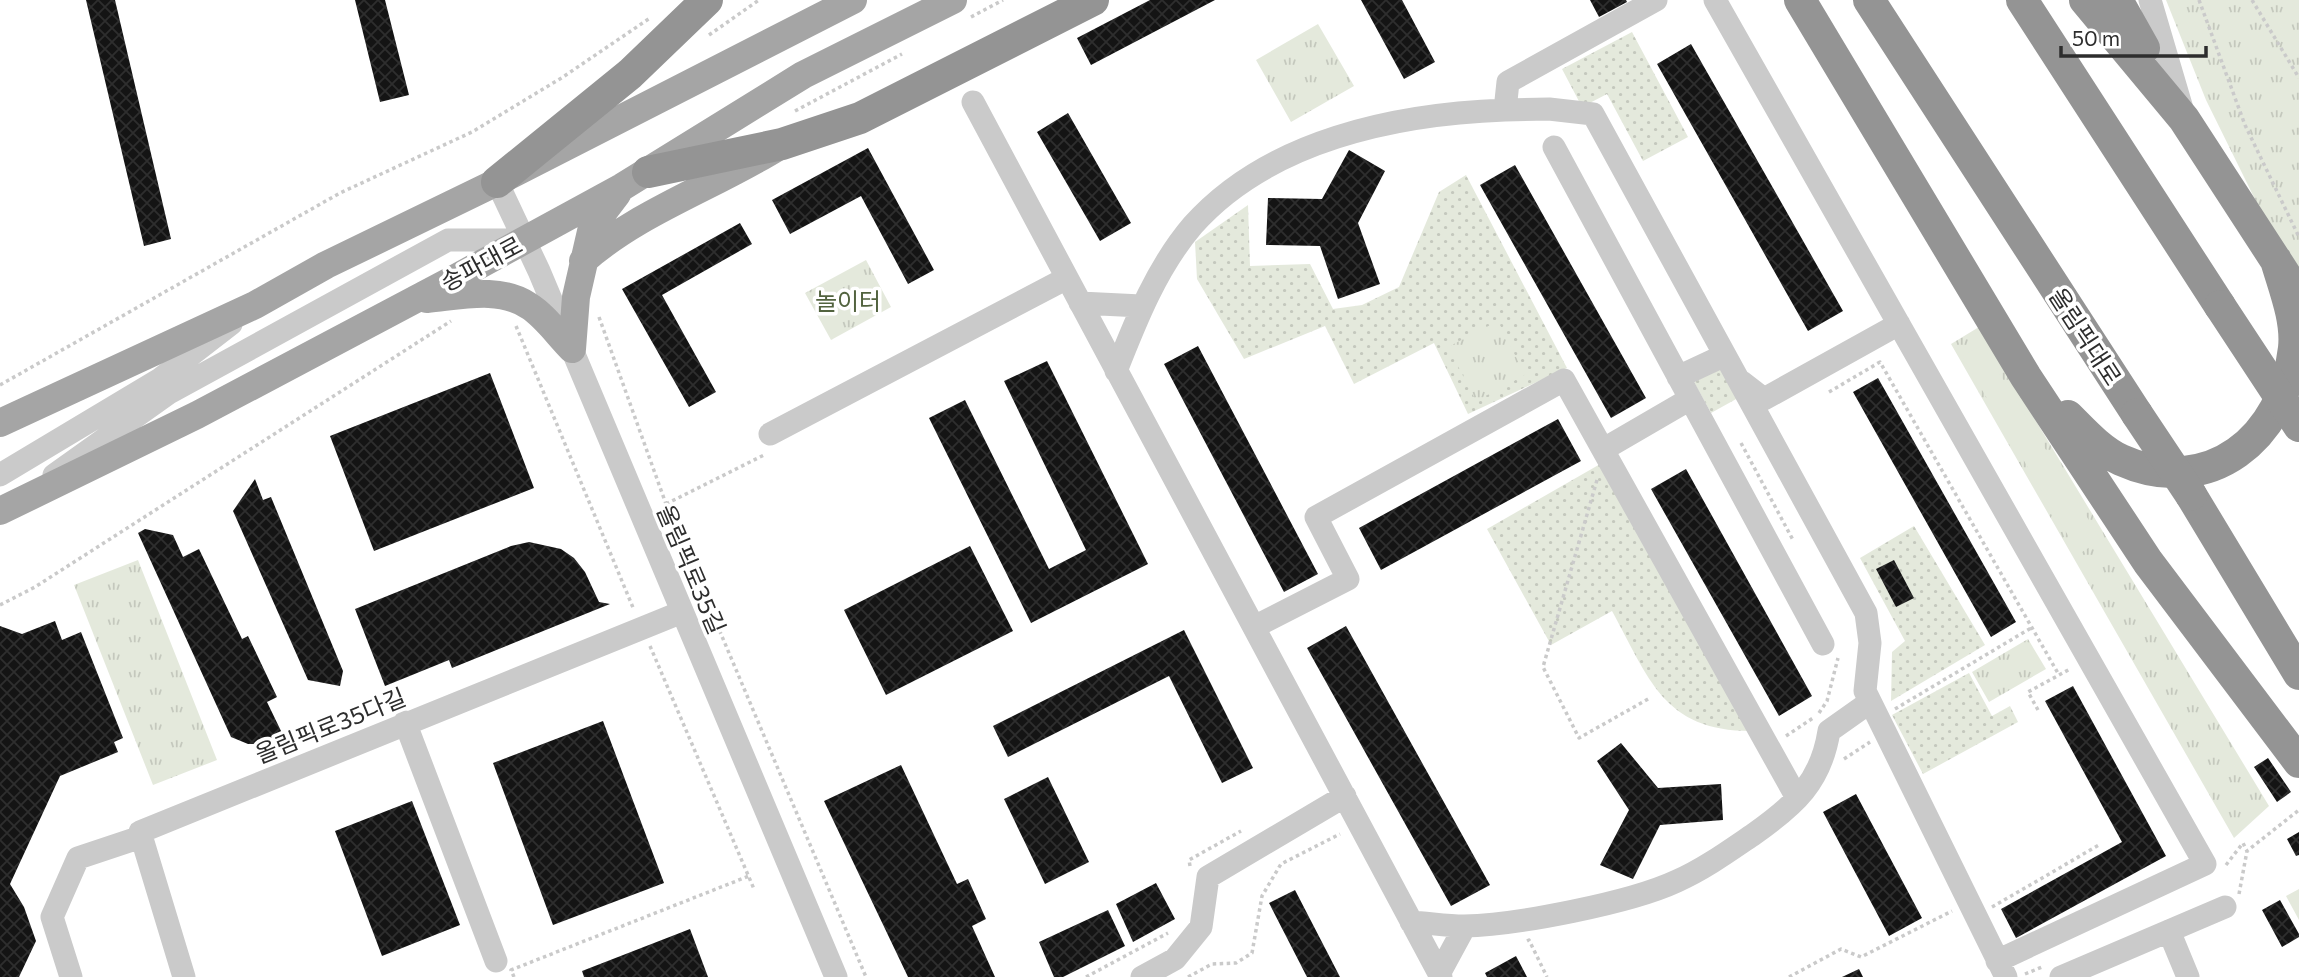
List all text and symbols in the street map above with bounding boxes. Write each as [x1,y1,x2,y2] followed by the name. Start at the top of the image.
[2061,14,2206,58] scale bar
[2072,25,2120,50] text: 50 m
[435,229,527,297] street label: 송파대로
[2044,282,2128,390] street label: 올림픽대로
[815,286,881,315] park label: 놀이터
[652,500,732,638] street label: 올림픽로35길
[250,682,410,768] street label: 올림픽로35다길

